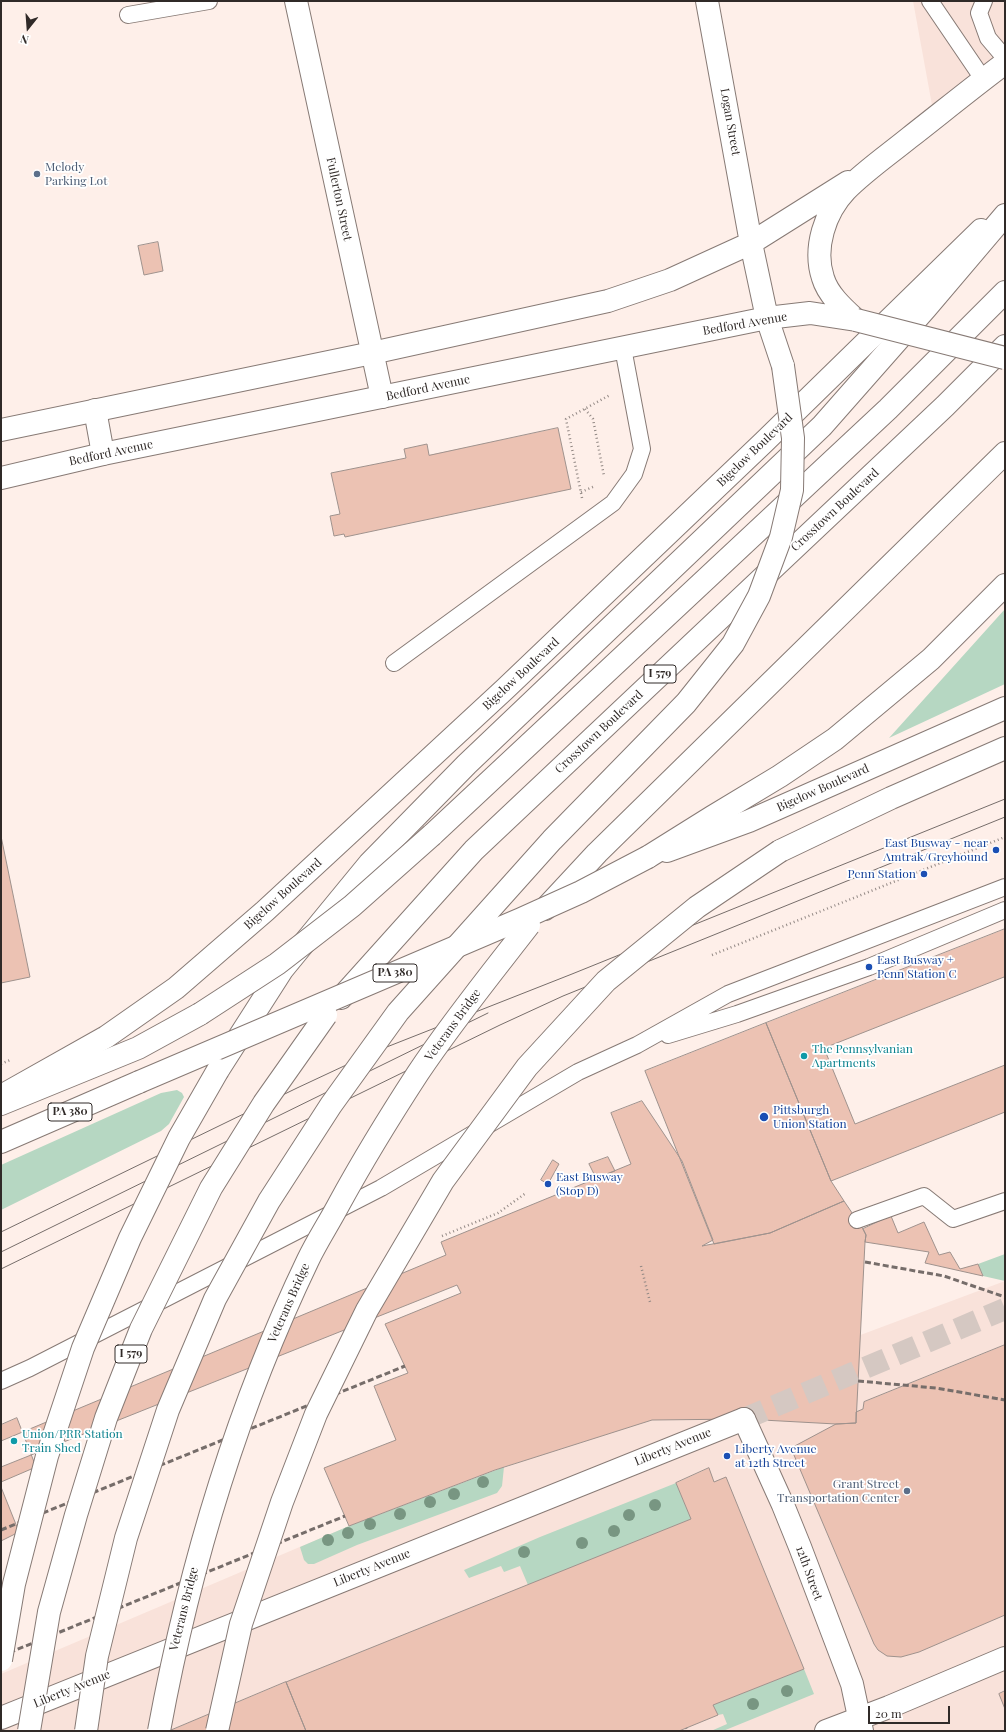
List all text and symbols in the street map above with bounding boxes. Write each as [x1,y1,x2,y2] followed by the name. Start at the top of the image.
[8,8,48,48] north arrow
[18,32,30,48] text: N
[717,87,743,157] street label: Logan Street
[323,156,355,242] street label: Fullerton Street
[45,160,107,188] place label: Melody Parking Lot
[32,169,42,179] marker: Melody Parking Lot
[702,309,788,339] street label: Bedford Avenue
[385,372,471,404] street label: Bedford Avenue
[714,410,796,490] street label: Bigelow Boulevard
[68,437,154,469] street label: Bedford Avenue
[788,466,882,554] street label: Crosstown Boulevard
[480,635,562,713] street label: Bigelow Boulevard
[644,665,676,683] road number: I 579
[552,688,646,776] street label: Crosstown Boulevard
[775,761,871,815] street label: Bigelow Boulevard
[883,836,988,864] place label: East Busway - near Amtrak/Greyhound
[991,845,1001,855] marker: East Busway - near Amtrak/Greyhound
[241,855,325,933] street label: Bigelow Boulevard
[848,867,916,881] place label: Penn Station
[919,869,929,879] marker: Penn Station
[877,953,957,981] place label: East Busway + Penn Station C
[864,962,874,972] marker: East Busway + Penn Station C
[373,964,417,982] road number: PA 380
[422,986,484,1064] street label: Veterans Bridge
[812,1042,913,1070] place label: The Pennsylvanian Apartments
[799,1051,809,1061] marker: The Pennsylvanian Apartments
[48,1103,92,1121] road number: PA 380
[773,1103,847,1131] place label: Pittsburgh Union Station
[758,1111,770,1123] marker: Pittsburgh Union Station
[556,1170,623,1198] place label: East Busway (Stop D)
[543,1179,553,1189] marker: East Busway (Stop D)
[265,1261,313,1345] street label: Veterans Bridge
[115,1345,147,1363] road number: I 579
[632,1425,714,1469] street label: Liberty Avenue
[22,1427,123,1455] place label: Union/PRR Station Train Shed
[9,1436,19,1446] marker: Union/PRR Station Train Shed
[735,1442,817,1470] place label: Liberty Avenue at 12th Street
[722,1451,732,1461] marker: Liberty Avenue at 12th Street
[777,1477,899,1505] place label: Grant Street Transportation Center
[902,1486,912,1496] marker: Grant Street Transportation Center
[793,1544,825,1602] street label: 12th Street
[331,1546,413,1590] street label: Liberty Avenue
[167,1566,201,1652] street label: Veterans Bridge
[31,1667,113,1711] street label: Liberty Avenue
[870,1698,952,1724] scale bar
[875,1705,902,1721] text: 20 m

